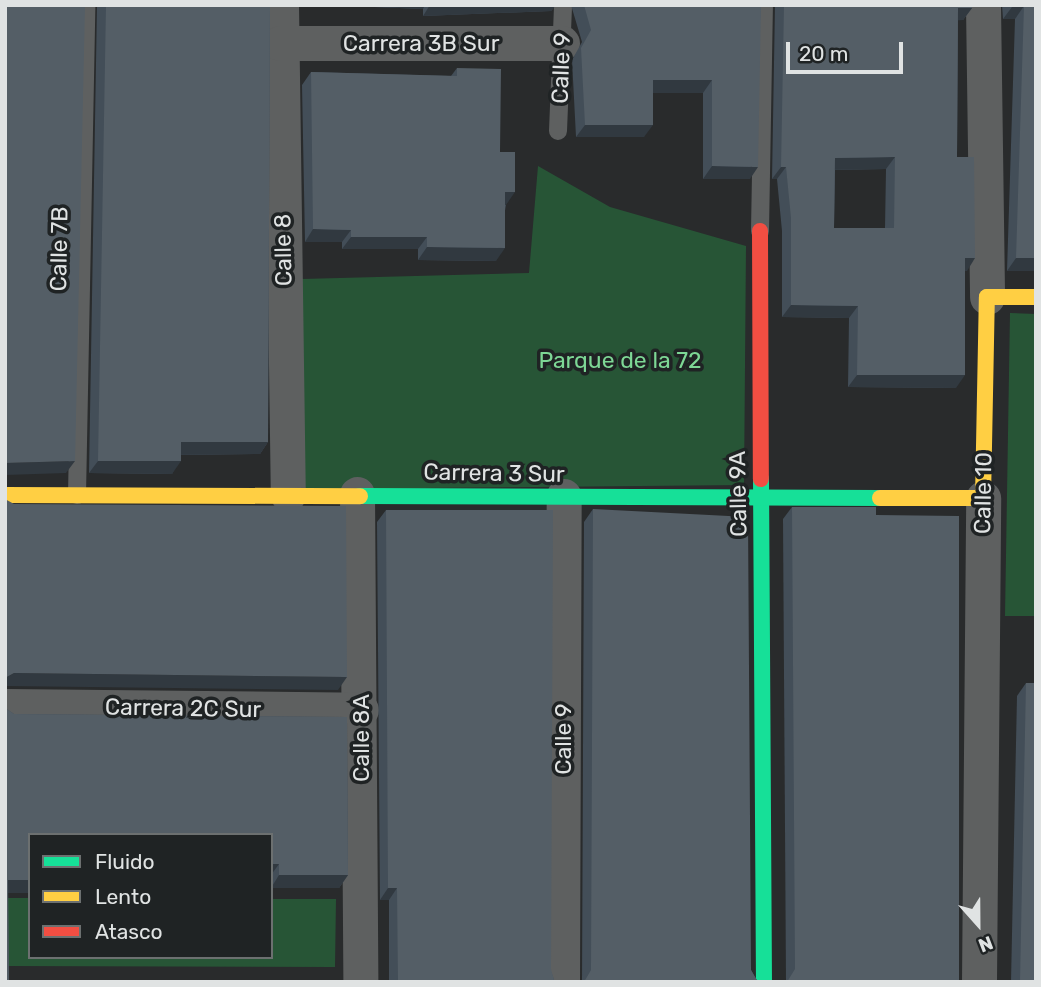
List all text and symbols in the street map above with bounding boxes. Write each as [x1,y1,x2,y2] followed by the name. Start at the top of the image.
[789,28,906,72] scale bar
[343,29,499,57] street label: Carrera 3B Sur
[546,32,576,104] street label: Calle 9
[799,41,848,66] text: 20 m
[44,206,74,292] street label: Calle 7B
[269,214,297,286] street label: Calle 8
[538,346,702,374] park label: Parque de la 72
[723,451,753,537] street label: Calle 9A
[968,452,998,534] street label: Calle 10
[423,458,565,488] street label: Carrera 3 Sur
[105,693,261,723] street label: Carrera 2C Sur
[347,694,375,782] street label: Calle 8A
[549,703,577,775] street label: Calle 9
[28,833,273,959] legend
[95,849,155,874] text: Fluido
[95,884,151,909] text: Lento
[943,889,1013,959] north arrow
[95,919,163,944] text: Atasco
[975,931,996,957] text: N

